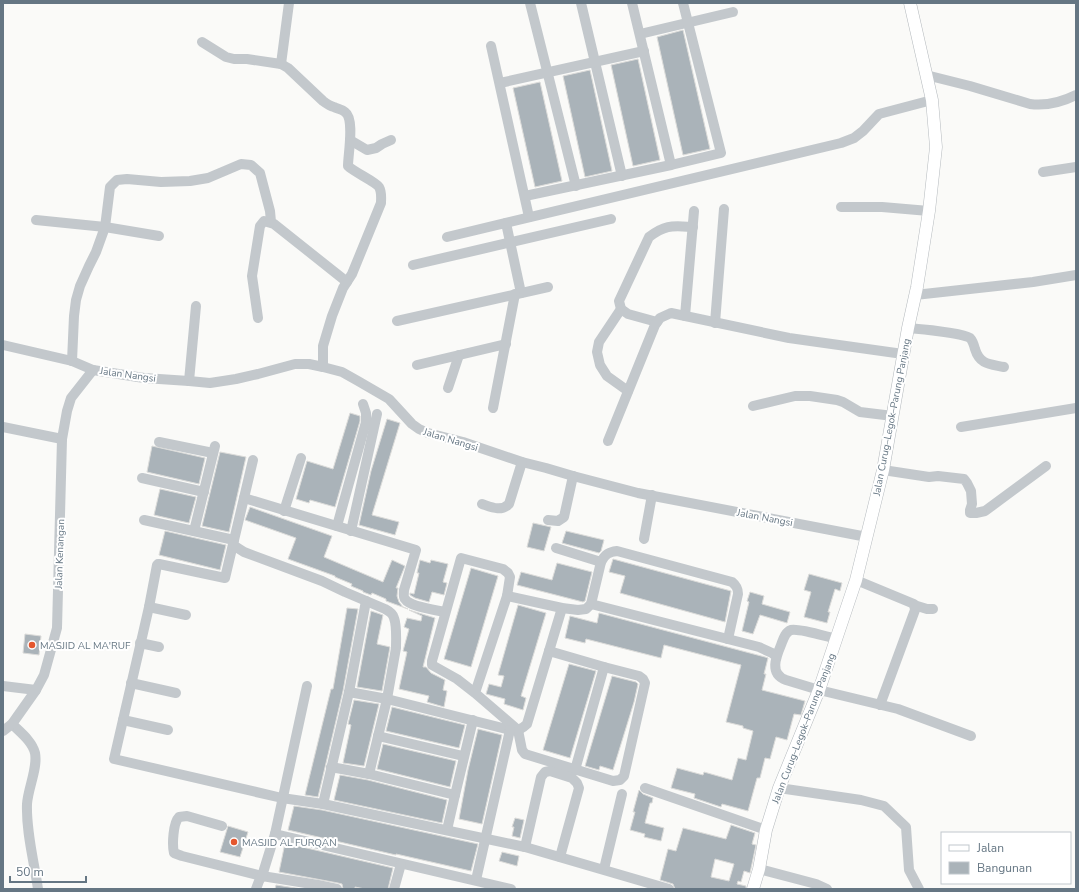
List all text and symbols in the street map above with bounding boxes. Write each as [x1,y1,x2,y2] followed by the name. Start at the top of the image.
[870,337,914,498] street label: Jalan Curug–Legok–Parung Panjang
[98,364,157,386] street label: Jalan Nangsi
[421,425,480,455] street label: Jalan Nangsi
[735,506,794,530] street label: Jalan Nangsi
[52,519,68,590] street label: Jalan Kenangan
[40,639,131,653] place label: MASJID AL MA'RUF
[27,640,37,650] marker: MASJID AL MA'RUF
[768,651,839,807] street label: Jalan Curug–Legok–Parung Panjang
[941,832,1071,884] legend
[242,836,337,850] place label: MASJID AL FURQAN
[229,837,239,847] marker: MASJID AL FURQAN
[976,840,1004,856] text: Jalan
[10,858,86,884] scale bar
[977,860,1032,876] text: Bangunan
[16,864,44,880] text: 50 m

